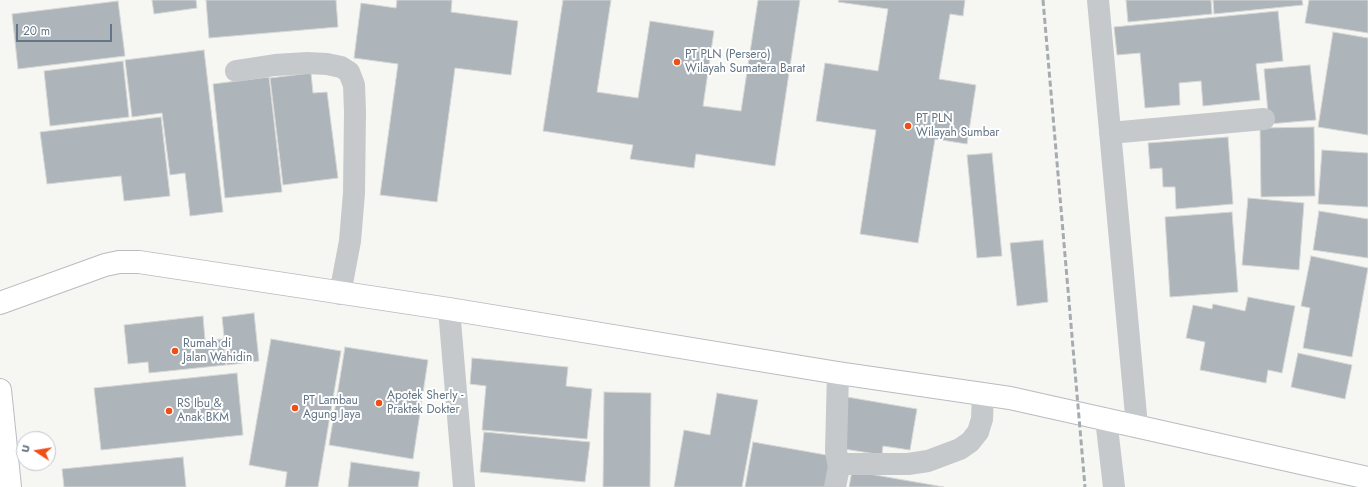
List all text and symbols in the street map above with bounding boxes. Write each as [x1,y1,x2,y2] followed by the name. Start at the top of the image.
[18,16,114,42] scale bar
[23,22,50,40] text: 20 m
[685,48,805,76] place label: PT PLN (Persero) Wilayah Sumatera Barat
[672,57,682,67] marker: PT PLN (Persero) Wilayah Sumatera Barat
[916,112,999,140] place label: PT PLN Wilayah Sumbar
[903,121,913,131] marker: PT PLN Wilayah Sumbar
[183,337,252,365] place label: Rumah di Jalan Wahidin
[170,346,180,356] marker: Rumah di Jalan Wahidin
[387,389,464,417] place label: Apotek Sherly - Praktek Dokter
[303,394,360,422] place label: PT Lambau Agung Jaya
[177,397,229,425] place label: RS Ibu & Anak BKM
[374,398,384,408] marker: Apotek Sherly - Praktek Dokter
[290,403,300,413] marker: PT Lambau Agung Jaya
[164,406,174,416] marker: RS Ibu & Anak BKM
[16,431,56,471] north arrow
[17,443,34,454] text: U

